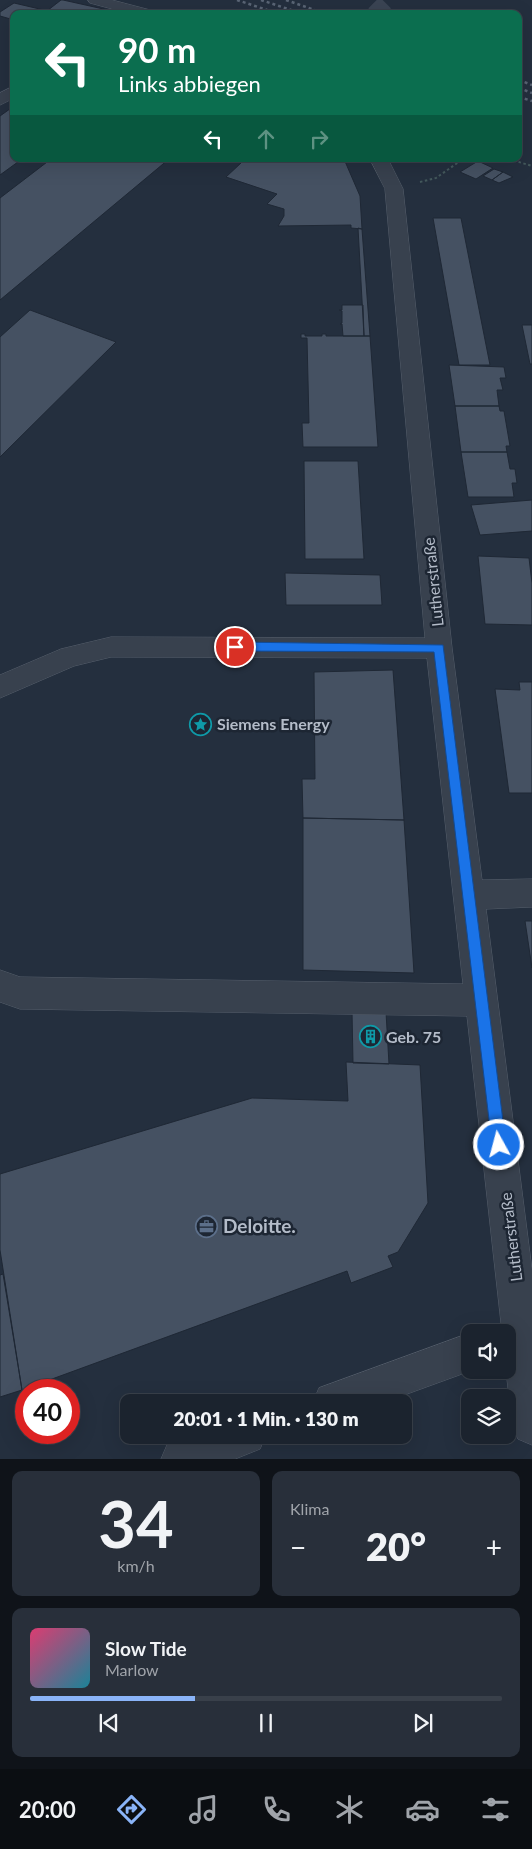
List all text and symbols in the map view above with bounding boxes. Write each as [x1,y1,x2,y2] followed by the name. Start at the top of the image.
[118,28,196,70] text: 90 m
[35,30,100,95] icon: left
[118,70,261,97] text: Links abbiegen
[199,125,227,153] icon: left
[252,125,280,153] icon: ahead
[305,125,333,153] icon: right
[418,537,447,628] street label: Lutherstraße
[214,626,256,668] pin
[221,633,249,661] icon: arrive
[189,712,213,736] place icon: Siemens Energy
[217,714,330,733] place label: Siemens Energy
[358,1025,382,1049] building icon: Geb. 75
[386,1027,441,1046] place label: Geb. 75
[472,1118,524,1170] position arrow
[496,1191,525,1283] street label: Lutherstraße
[195,1214,219,1238] office icon: Deloitte.
[223,1214,296,1237] place label: Deloitte.
[461,1324,516,1444] map controls
[461,1324,516,1379] button: sound
[15,1379,80,1444] speed limit sign: 40
[461,1389,516,1444] button: layers
[173,1407,359,1430] text: 20:01 · 1 Min. · 130 m
[98,1484,174,1562] text: 34
[290,1499,329,1518] text: Klima
[366,1523,426,1569] text: 20°
[290,1530,306,1564] text: −
[486,1530,502,1564] text: +
[117,1556,155,1575] text: km/h
[105,1637,187,1660] text: Slow Tide
[105,1660,159,1679] text: Marlow
[95,1709,123,1737] icon: previous
[252,1709,280,1737] icon: pause
[409,1709,437,1737] icon: next
[114,1792,149,1827] icon: directions
[186,1792,221,1827] icon: music
[259,1792,294,1827] icon: phone
[332,1792,367,1827] icon: climate
[405,1792,440,1827] icon: car
[478,1792,513,1827] icon: filters
[19,1796,76,1823] text: 20:00

